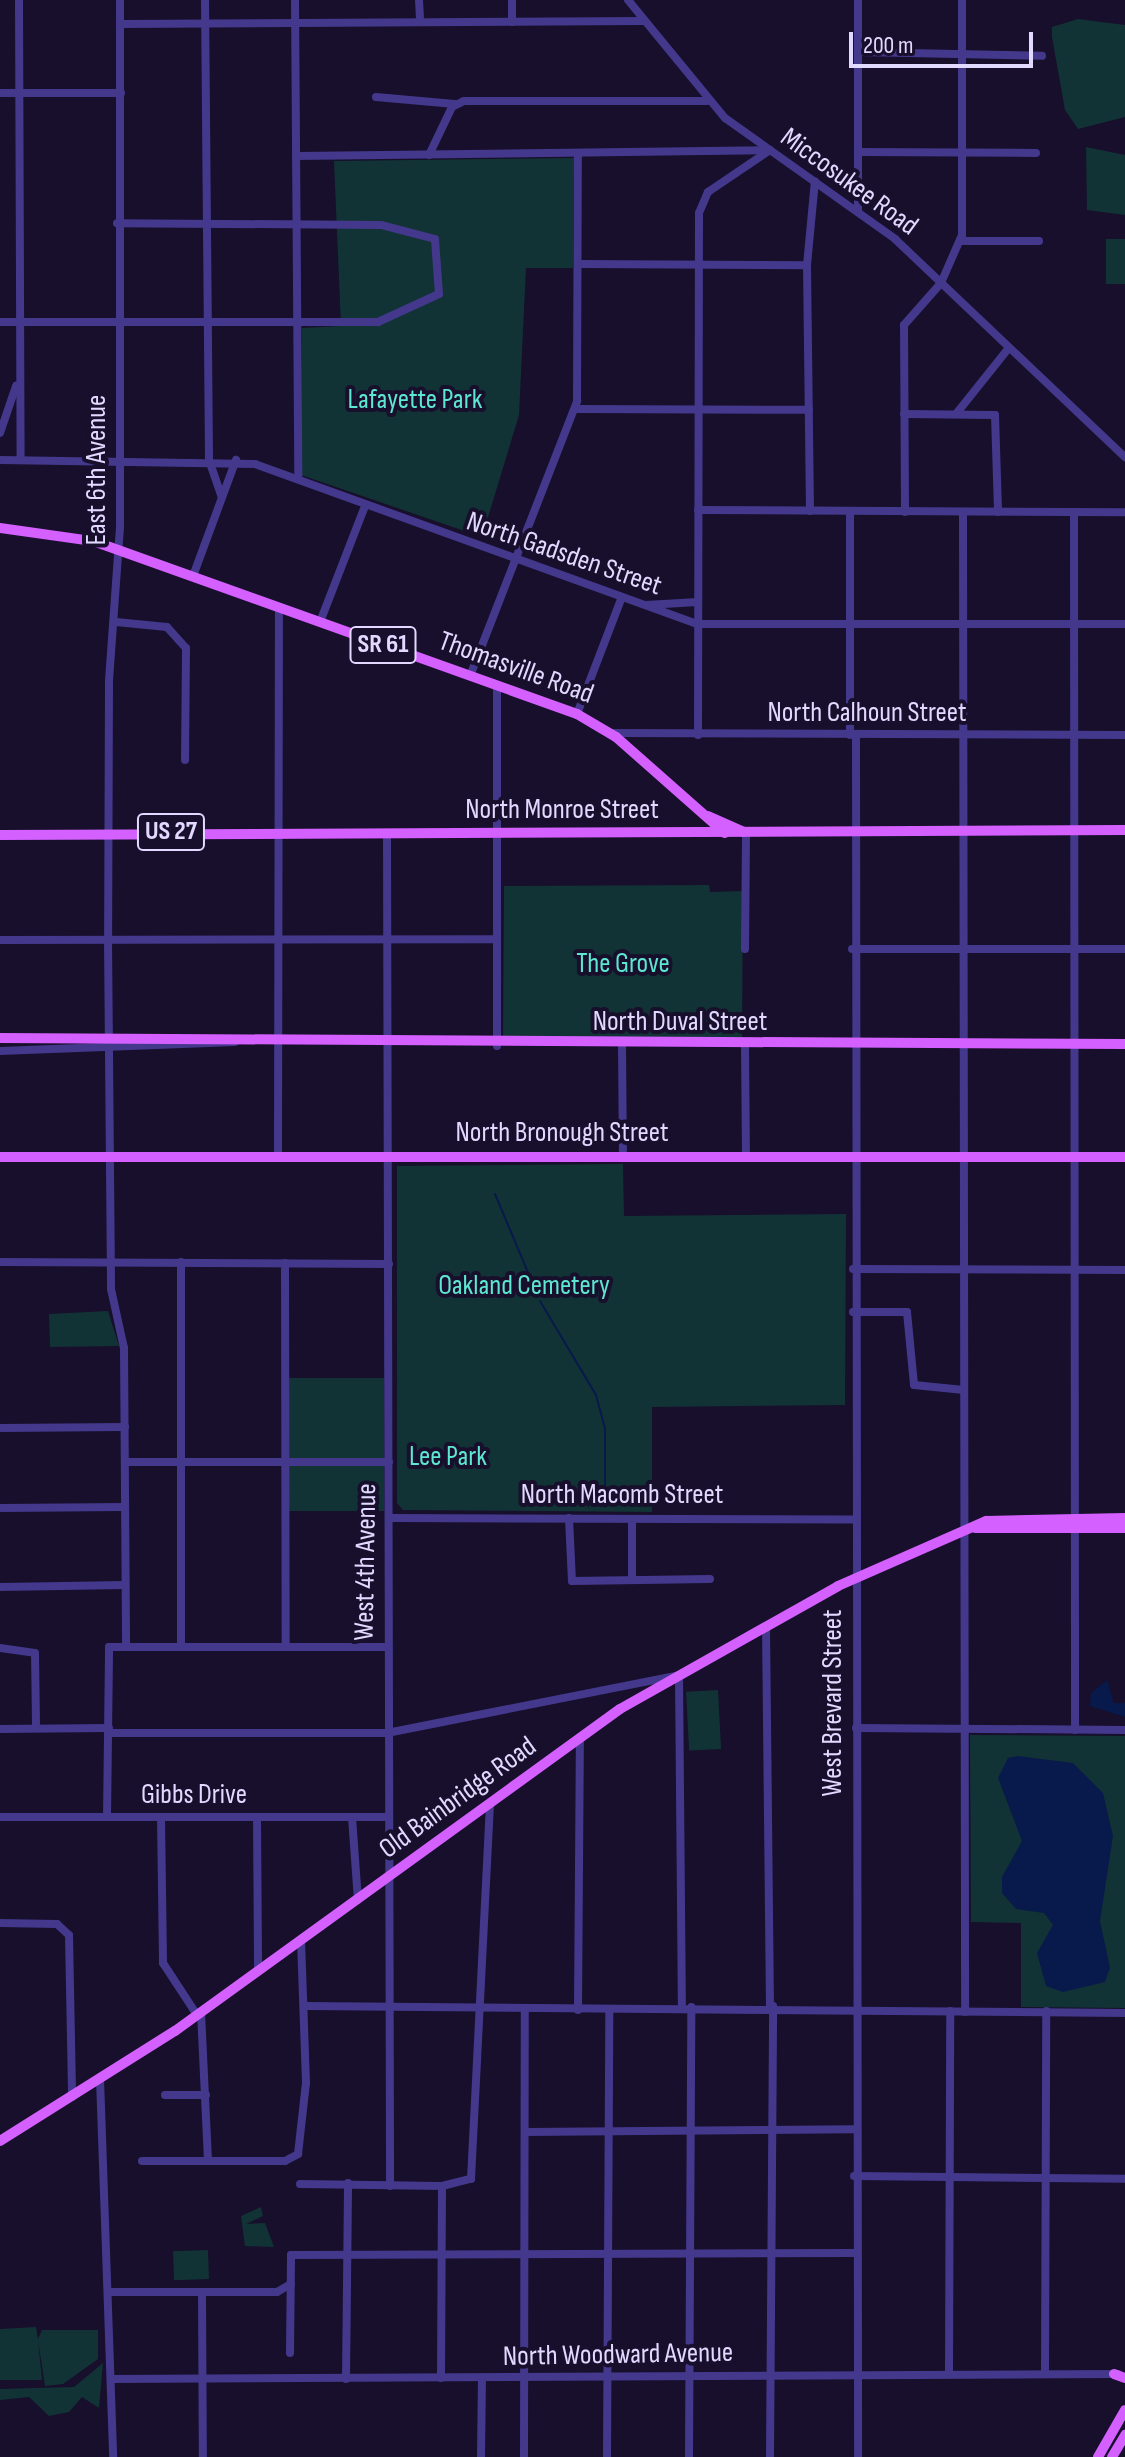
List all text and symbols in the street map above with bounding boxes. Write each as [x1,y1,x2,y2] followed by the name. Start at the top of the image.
[853,16,1037,66] scale bar
[863,31,914,60] text: 200 m
[774,121,924,243] street label: Miccosukee Road
[348,383,482,417] park label: Lafayette Park
[80,395,114,545] street label: East 6th Avenue
[462,505,666,603] street label: North Gadsden Street
[349,623,417,667] road number: SR 61
[434,624,598,712] street label: Thomasville Road
[767,696,967,730] street label: North Calhoun Street
[465,793,659,827] street label: North Monroe Street
[135,810,207,854] road number: US 27
[576,947,670,981] park label: The Grove
[593,1005,767,1039] street label: North Duval Street
[456,1116,668,1150] street label: North Bronough Street
[438,1269,610,1303] park label: Oakland Cemetery
[409,1440,487,1474] park label: Lee Park
[521,1478,723,1512] street label: North Macomb Street
[348,1483,384,1641] street label: West 4th Avenue
[816,1609,850,1797] street label: West Brevard Street
[373,1730,543,1866] street label: Old Bainbridge Road
[141,1778,247,1812] street label: Gibbs Drive
[503,2336,733,2374] street label: North Woodward Avenue

